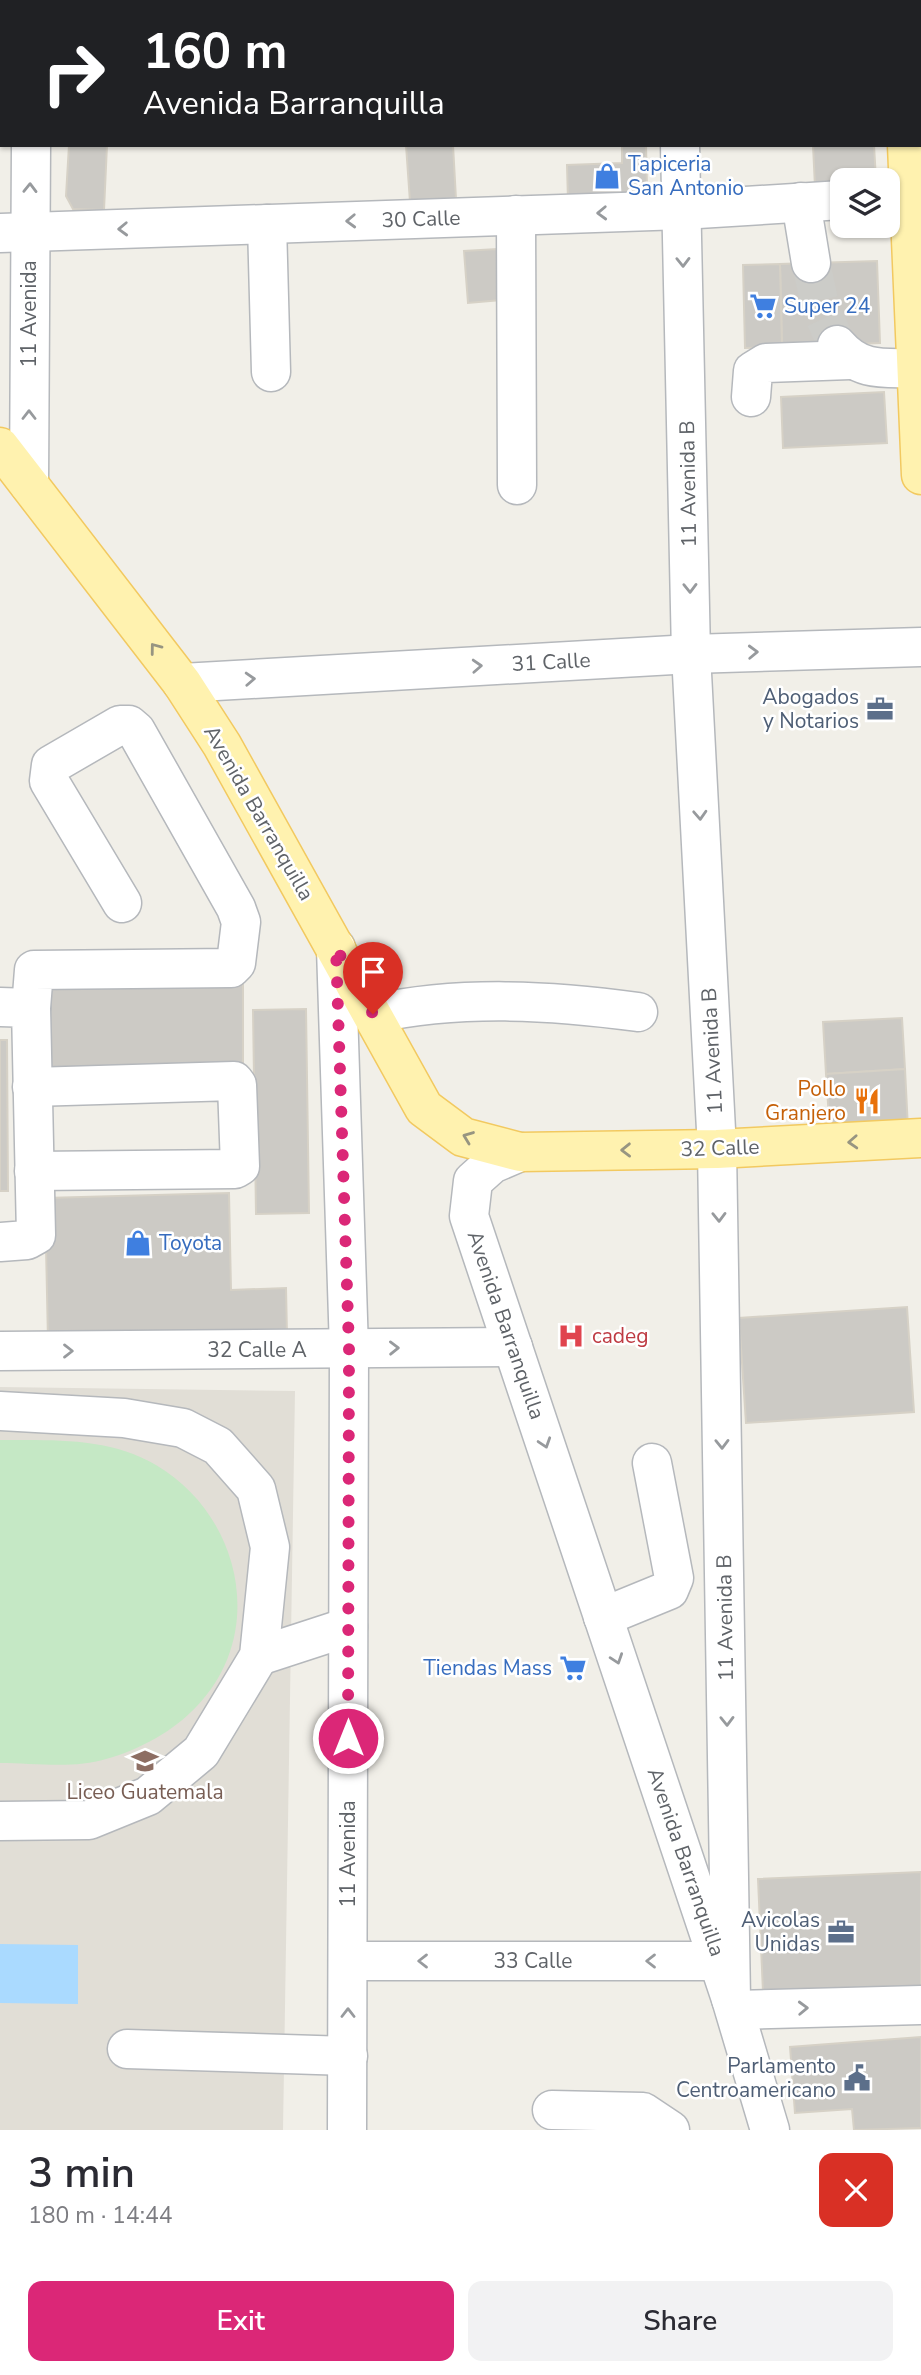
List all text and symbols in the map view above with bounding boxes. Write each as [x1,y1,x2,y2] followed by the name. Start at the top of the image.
[143,18,287,85] text: 160 m
[28,28,119,119] icon: right
[143,82,445,125] text: Avenida Barranquilla
[628,150,744,202] place label: Tapiceria San Antonio
[592,161,622,191] shop icon: Tapiceria San Antonio
[830,168,900,238] map controls
[830,168,900,238] button: layers
[22,182,38,193] one-way arrow
[381,204,461,234] street label: 30 Calle
[597,205,608,220] one-way arrow
[345,214,356,229] one-way arrow
[117,222,128,237] one-way arrow
[676,257,691,268] one-way arrow
[15,260,43,368] street label: 11 Avenida
[748,291,778,321] supermarket icon: Super 24
[784,292,870,320] place label: Super 24
[21,410,37,420] one-way arrow
[673,420,703,548] street label: 11 Avenida B
[682,583,698,594] one-way arrow
[150,643,163,655] one-way arrow
[748,645,759,660] one-way arrow
[511,646,591,678] street label: 31 Calle
[472,659,483,674] one-way arrow
[245,672,256,687] one-way arrow
[762,683,859,735] place label: Abogados y Notarios
[865,694,895,724] office icon: Abogados y Notarios
[197,720,321,906] street label: Avenida Barranquilla
[692,810,707,821] one-way arrow
[343,942,403,1014] pin
[354,953,392,991] icon: arrive
[695,987,729,1115] street label: 11 Avenida B
[765,1075,846,1127] place label: Pollo Granjero
[852,1086,882,1116] restaurant icon: Pollo Granjero
[463,1132,475,1146] one-way arrow
[680,1133,760,1163] street label: 32 Calle
[847,1134,858,1149] one-way arrow
[620,1142,630,1158] one-way arrow
[711,1212,726,1223] one-way arrow
[461,1227,551,1423] street label: Avenida Barranquilla
[123,1228,153,1258] shop icon: Toyota
[159,1229,222,1257] place label: Toyota
[556,1321,586,1351] hospital icon: cadeg
[592,1322,649,1350] place label: cadeg
[207,1336,307,1364] street label: 32 Calle A
[388,1341,399,1356] one-way arrow
[63,1343,74,1358] one-way arrow
[537,1437,551,1449] one-way arrow
[714,1440,730,1450] one-way arrow
[710,1554,740,1682] street label: 11 Avenida B
[609,1652,623,1665] one-way arrow
[558,1653,588,1683] supermarket icon: Tiendas Mass
[423,1654,552,1682] place label: Tiendas Mass
[311,1701,385,1775] position arrow
[719,1716,735,1726] one-way arrow
[130,1746,160,1776] school or university icon: Liceo Guatemala
[641,1764,731,1960] street label: Avenida Barranquilla
[66,1778,224,1806] place label: Liceo Guatemala
[334,1800,362,1908] street label: 11 Avenida
[741,1906,820,1958] place label: Avicolas Unidas
[826,1917,856,1947] office icon: Avicolas Unidas
[493,1947,573,1975] street label: 33 Calle
[417,1953,428,1969] one-way arrow
[645,1953,655,1969] one-way arrow
[798,2000,809,2016] one-way arrow
[340,2007,356,2018] one-way arrow
[676,2052,836,2104] place label: Parlamento Centroamericano
[842,2063,872,2093] public building icon: Parlamento Centroamericano
[28,2145,135,2202] text: 3 min
[819,2153,893,2227] button: close
[28,2200,173,2231] text: 180 m · 14:44
[28,2281,454,2361] button: Exit
[468,2281,893,2361] button: Share

